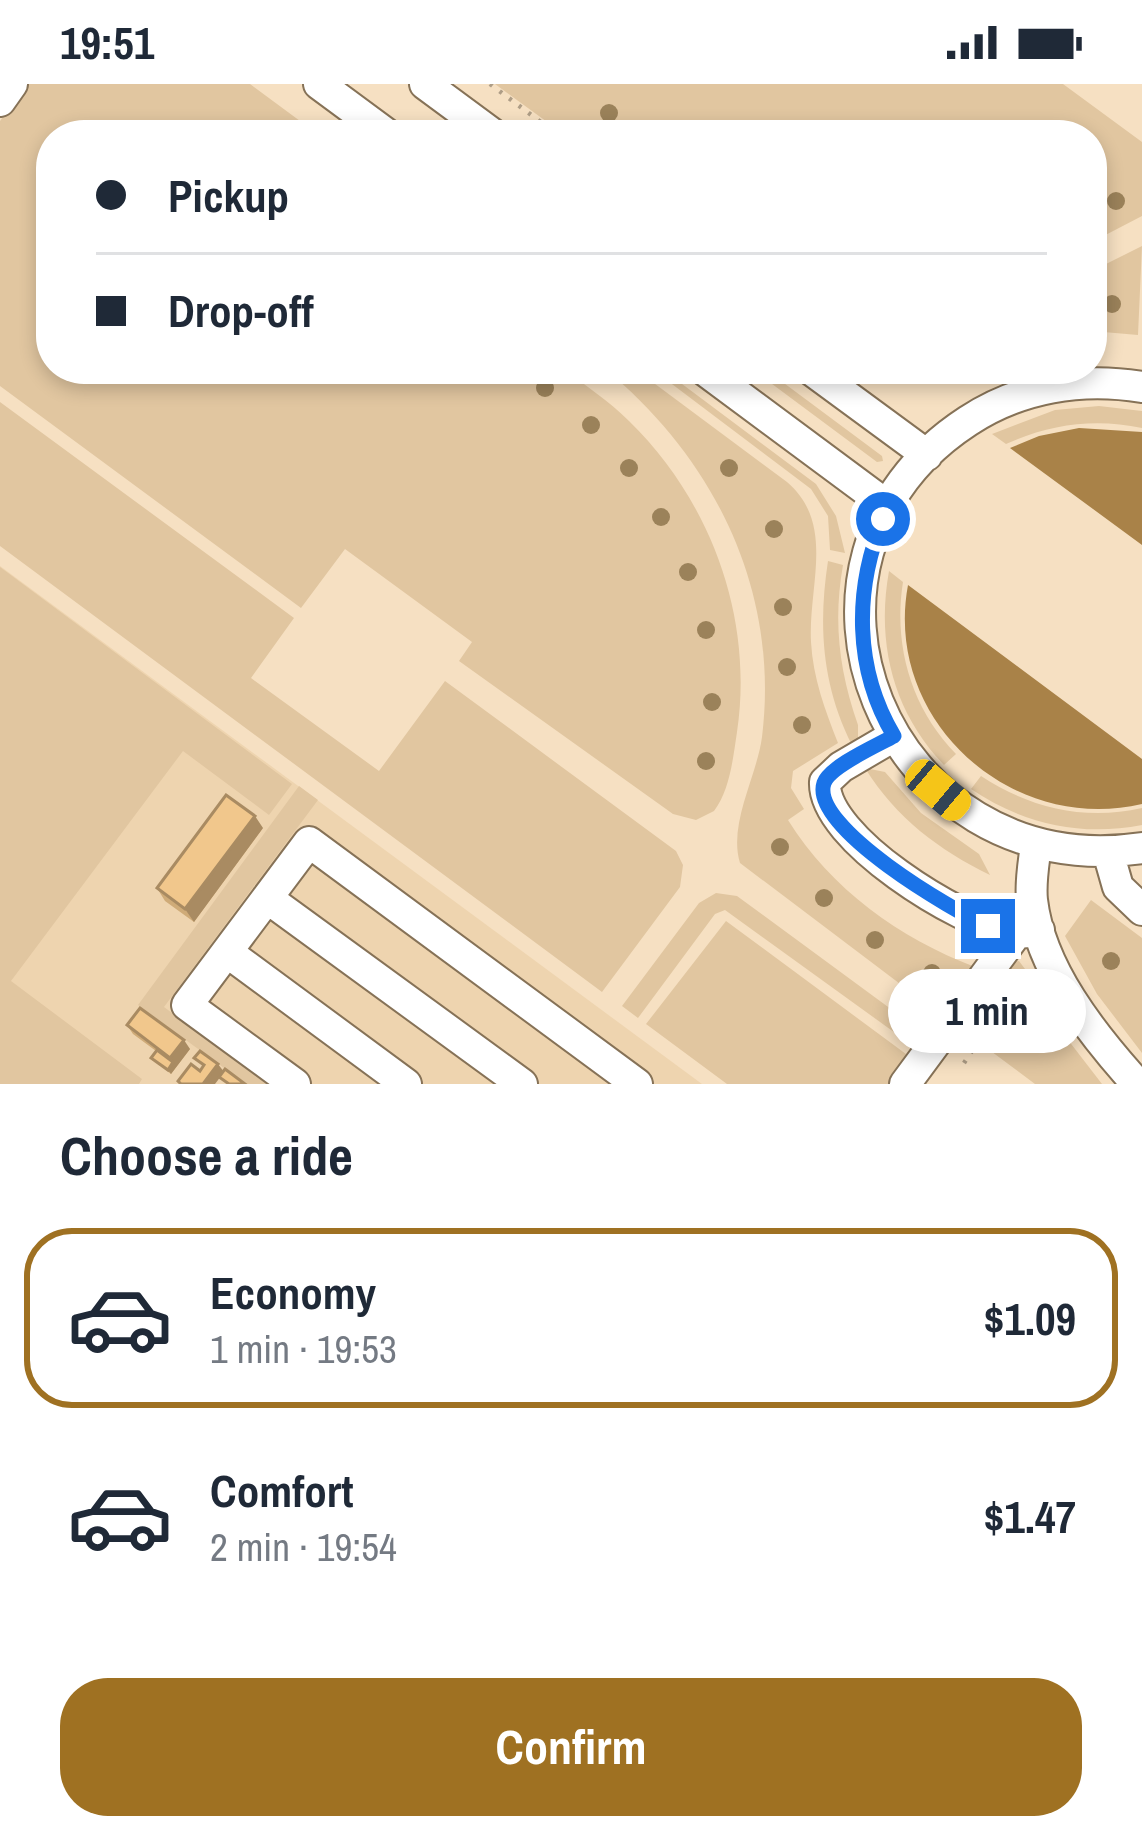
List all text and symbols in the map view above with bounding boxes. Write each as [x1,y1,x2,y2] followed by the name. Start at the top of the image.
[60,12,154,73] text: 19:51
[168,165,289,226] text: Pickup
[168,280,314,341] text: Drop-off
[856,492,910,546] route start
[899,753,977,827] car
[961,899,1015,953] route end
[889,968,1087,1052] callout: 1 min
[945,985,1029,1037] text: 1 min
[60,1119,353,1192] text: Choose a ride
[210,1262,376,1323] text: Economy
[66,1264,174,1372] icon: car
[984,1288,1076,1349] text: $1.09
[210,1323,397,1375] text: 1 min · 19:53
[210,1460,353,1521] text: Comfort
[66,1462,174,1570] icon: car
[984,1486,1076,1547] text: $1.47
[210,1521,397,1573] text: 2 min · 19:54
[60,1678,1082,1816] button: Confirm

